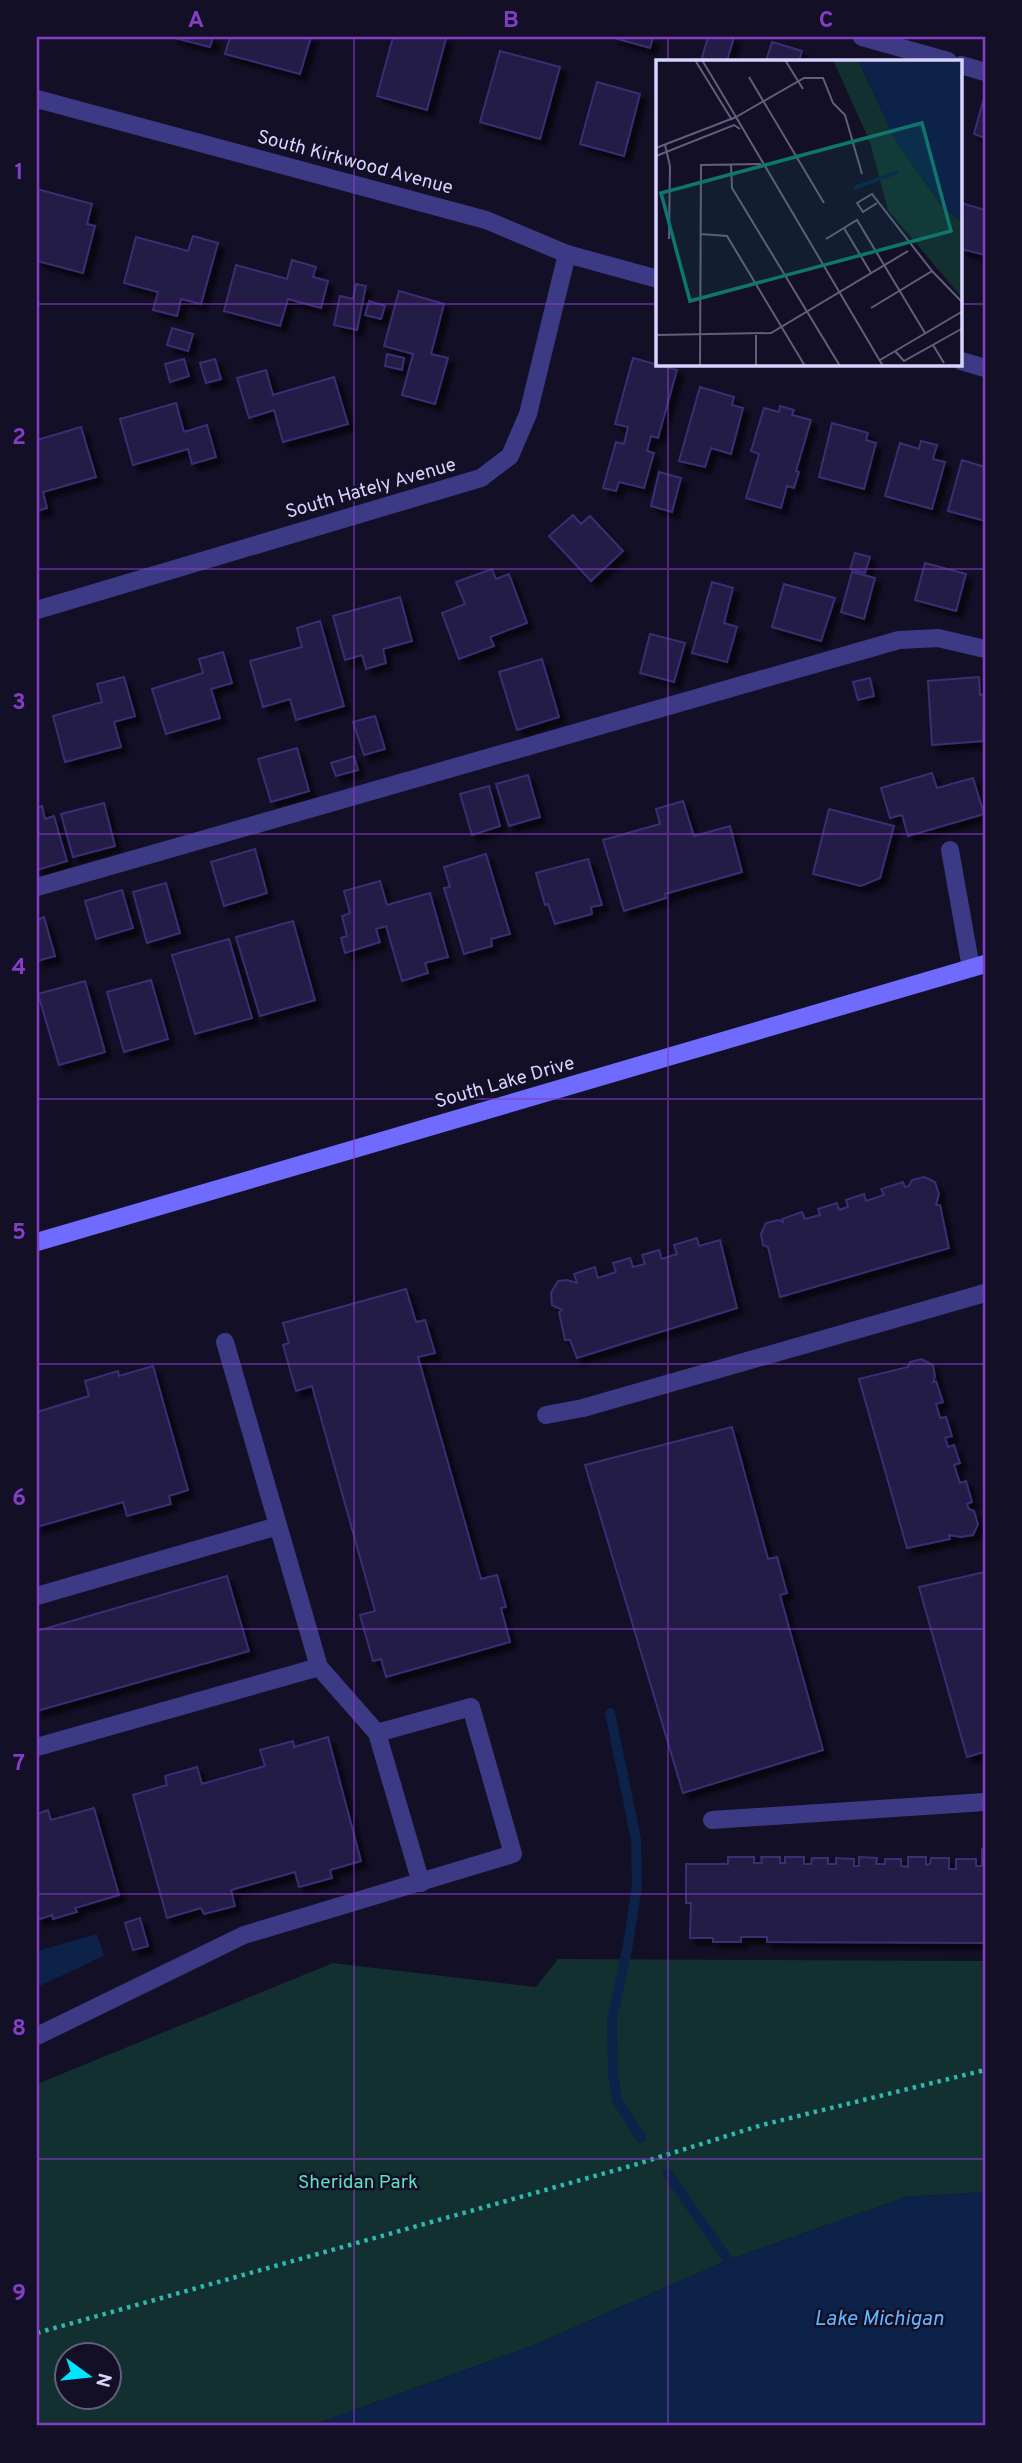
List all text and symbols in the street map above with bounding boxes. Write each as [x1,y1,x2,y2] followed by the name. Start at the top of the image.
[188,7,204,36] text: A
[503,7,519,36] text: B
[819,7,833,36] text: C
[656,60,962,366] inset map
[254,125,456,201] street label: South Kirkwood Avenue
[14,159,24,188] text: 1
[12,424,26,453] text: 2
[283,453,459,525] street label: South Hately Avenue
[12,689,26,718] text: 3
[12,954,26,983] text: 4
[432,1052,578,1114] street label: South Lake Drive
[12,1219,26,1248] text: 5
[12,1485,26,1514] text: 6
[13,1750,25,1779] text: 7
[12,2015,26,2044] text: 8
[298,2171,418,2195] park label: Sheridan Park
[12,2280,26,2309] text: 9
[814,2306,944,2333] water label: Lake Michigan
[52,2340,122,2410] north arrow
[89,2370,116,2390] text: N

